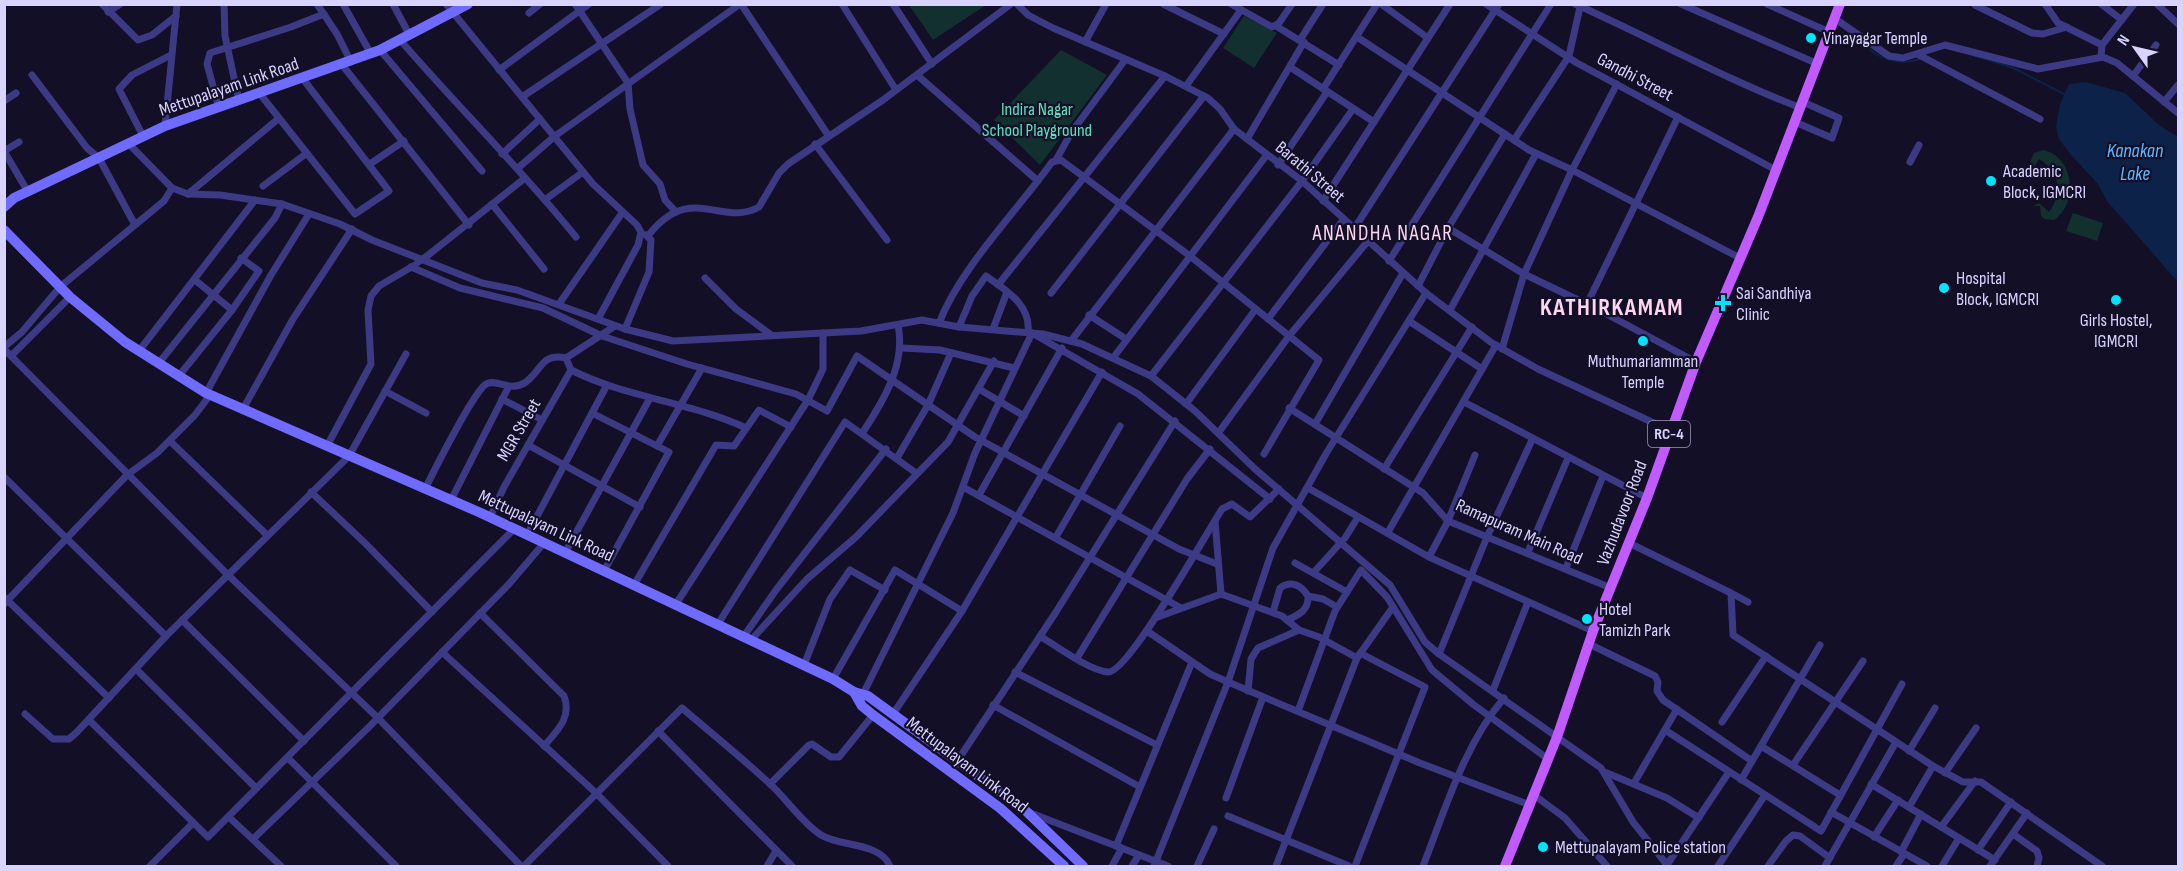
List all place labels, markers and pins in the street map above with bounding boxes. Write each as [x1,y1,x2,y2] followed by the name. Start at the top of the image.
[1823,28,1927,49] place label: Vinayagar Temple
[1804,31,1818,45] marker: Vinayagar Temple
[2002,161,2086,203] place label: Academic Block, IGMCRI
[1984,174,1998,188] marker: Academic Block, IGMCRI
[1956,268,2039,310] place label: Hospital Block, IGMCRI
[1937,281,1951,295] marker: Hospital Block, IGMCRI
[1736,283,1811,325] place label: Sai Sandhiya Clinic
[2109,293,2123,307] marker: Girls Hostel, IGMCRI
[1714,294,1732,312] marker: Sai Sandhiya Clinic
[2080,310,2152,352] place label: Girls Hostel, IGMCRI
[1636,334,1650,348] marker: Muthumariamman Temple
[1588,351,1698,393] place label: Muthumariamman Temple
[1599,599,1670,641] place label: Hotel Tamizh Park
[1580,612,1594,626] marker: Hotel Tamizh Park
[1555,837,1726,858] place label: Mettupalayam Police station
[1536,840,1550,854] marker: Mettupalayam Police station

